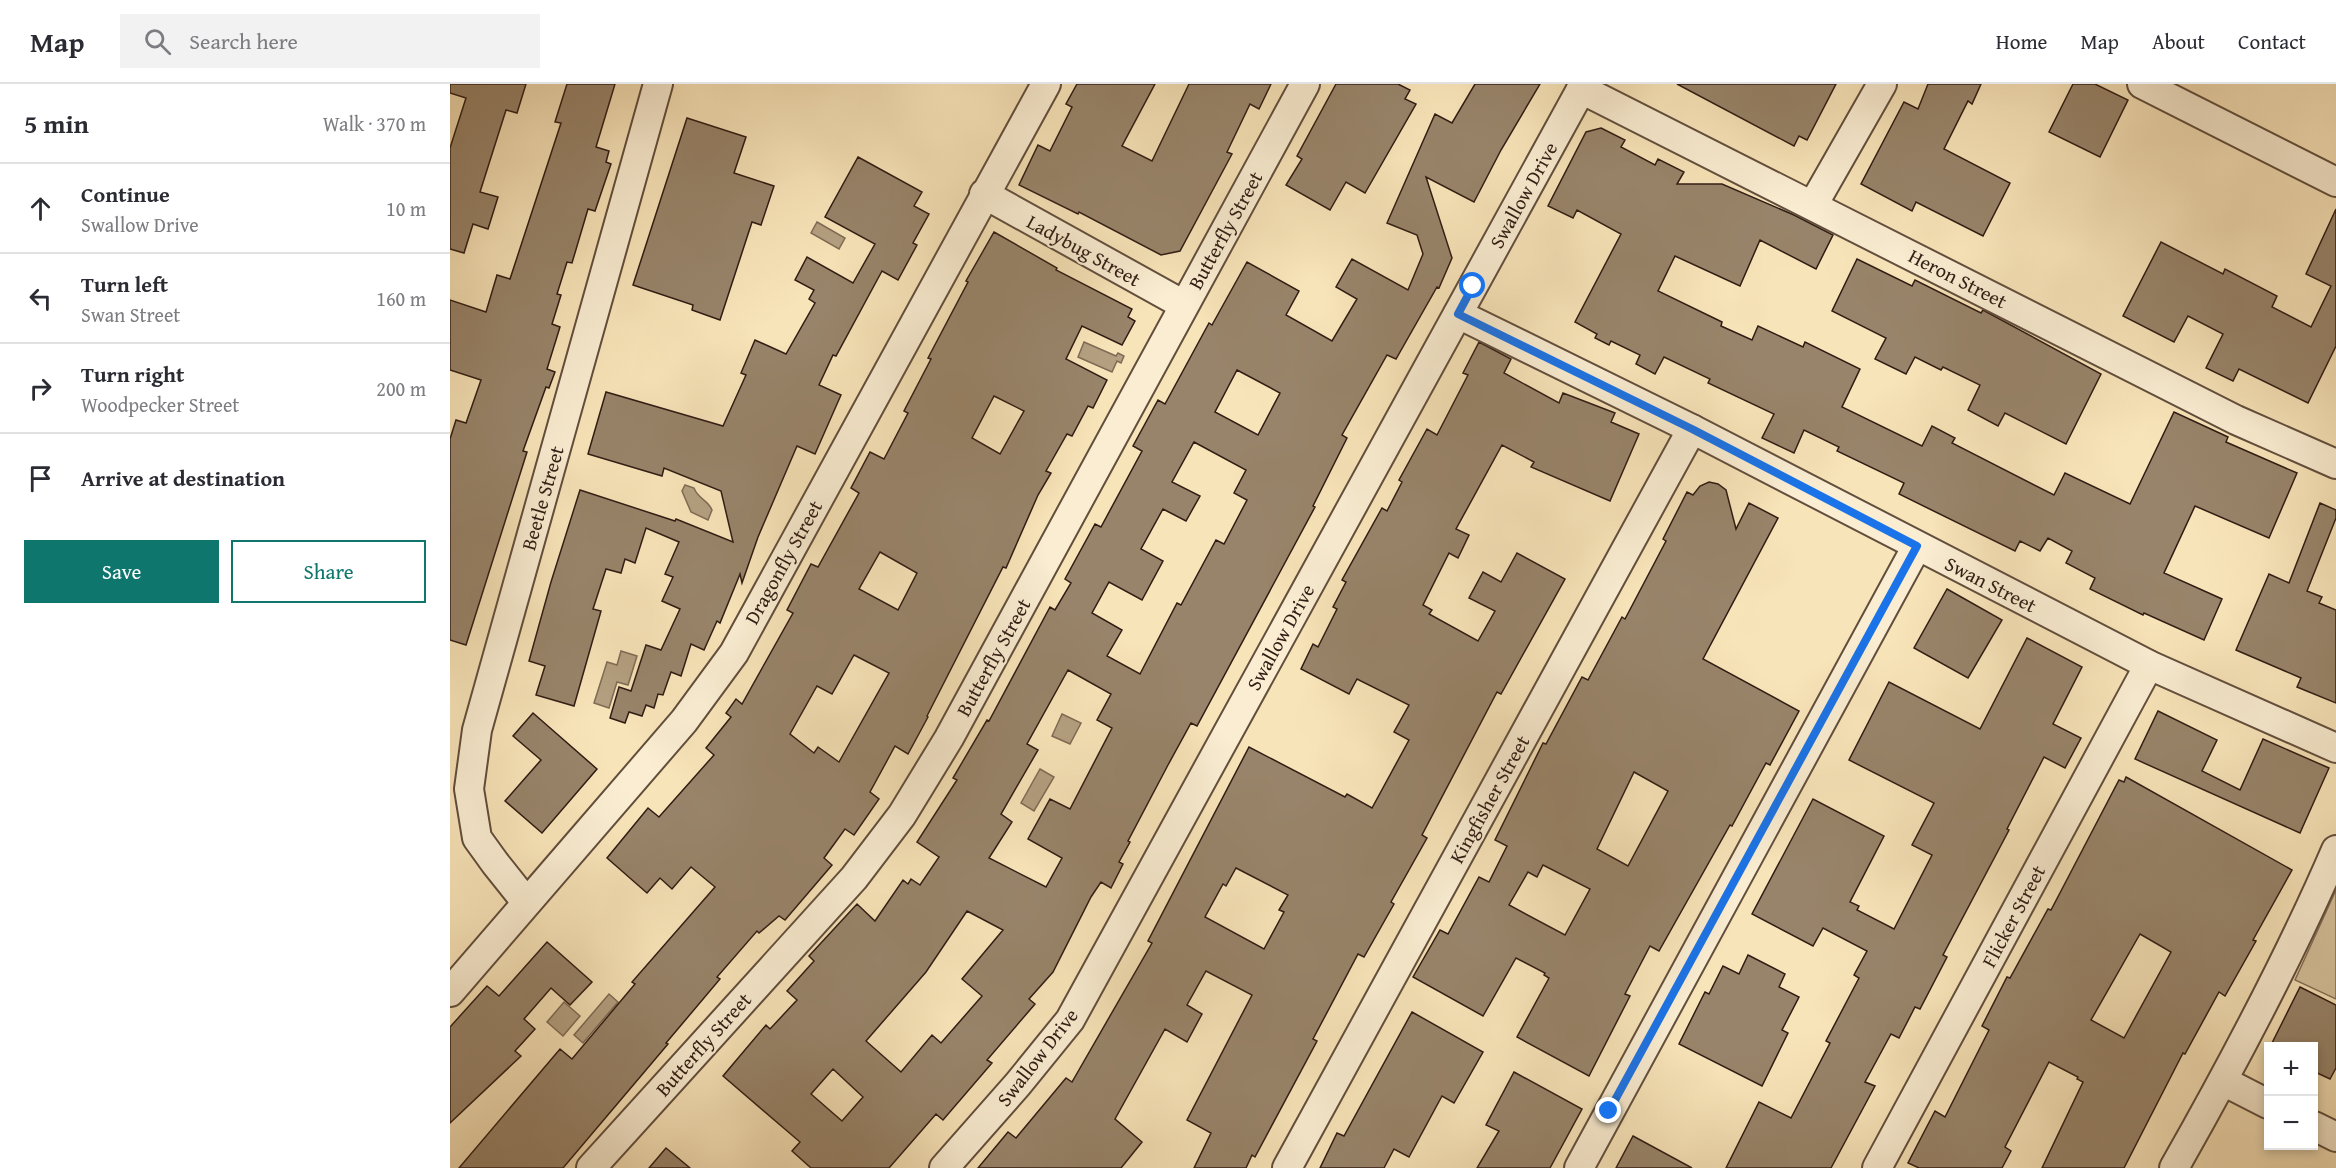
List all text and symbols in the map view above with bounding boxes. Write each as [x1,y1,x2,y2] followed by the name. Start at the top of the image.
[120,14,540,68] search box
[30,21,84,62] text: Map
[141,25,174,58] icon: search
[189,25,298,57] text: Search here
[1996,26,2047,57] text: Home
[2080,26,2119,57] text: Map
[2152,26,2205,57] text: About
[2238,26,2306,57] text: Contact
[24,104,89,143] text: 5 min
[323,109,426,138] text: Walk · 370 m
[1482,136,1564,254] street label: Swallow Drive
[1181,166,1269,294] street label: Butterfly Street
[81,178,170,210] text: Continue
[24,192,57,225] icon: ahead
[386,194,426,223] text: 10 m
[1022,207,1146,293] street label: Ladybug Street
[81,210,199,239] text: Swallow Drive
[1904,241,2012,315] street label: Heron Street
[81,268,168,300] text: Turn left
[1459,272,1485,298] route start
[24,282,57,315] icon: left
[376,284,426,313] text: 160 m
[81,300,180,329] text: Swan Street
[81,358,184,390] text: Turn right
[24,372,57,405] icon: right
[376,374,426,403] text: 200 m
[81,390,239,419] text: Woodpecker Street
[513,442,571,554] street label: Beetle Street
[24,462,57,495] icon: arrive
[81,462,285,494] text: Arrive at destination
[737,495,829,629] street label: Dragonfly Street
[24,540,219,603] button: Save
[231,540,426,603] button: Share
[1940,549,2042,619] street label: Swan Street
[1239,578,1321,696] street label: Swallow Drive
[949,593,1037,721] street label: Butterfly Street
[1442,730,1536,868] street label: Kingfisher Street
[1974,860,2052,972] street label: Flicker Street
[648,986,758,1102] street label: Butterfly Street
[989,1002,1085,1112] street label: Swallow Drive
[2264,1042,2318,1150] map controls
[2264,1042,2318,1096] button: +
[2264,1096,2318,1150] button: −
[1595,1097,1621,1123] route end

